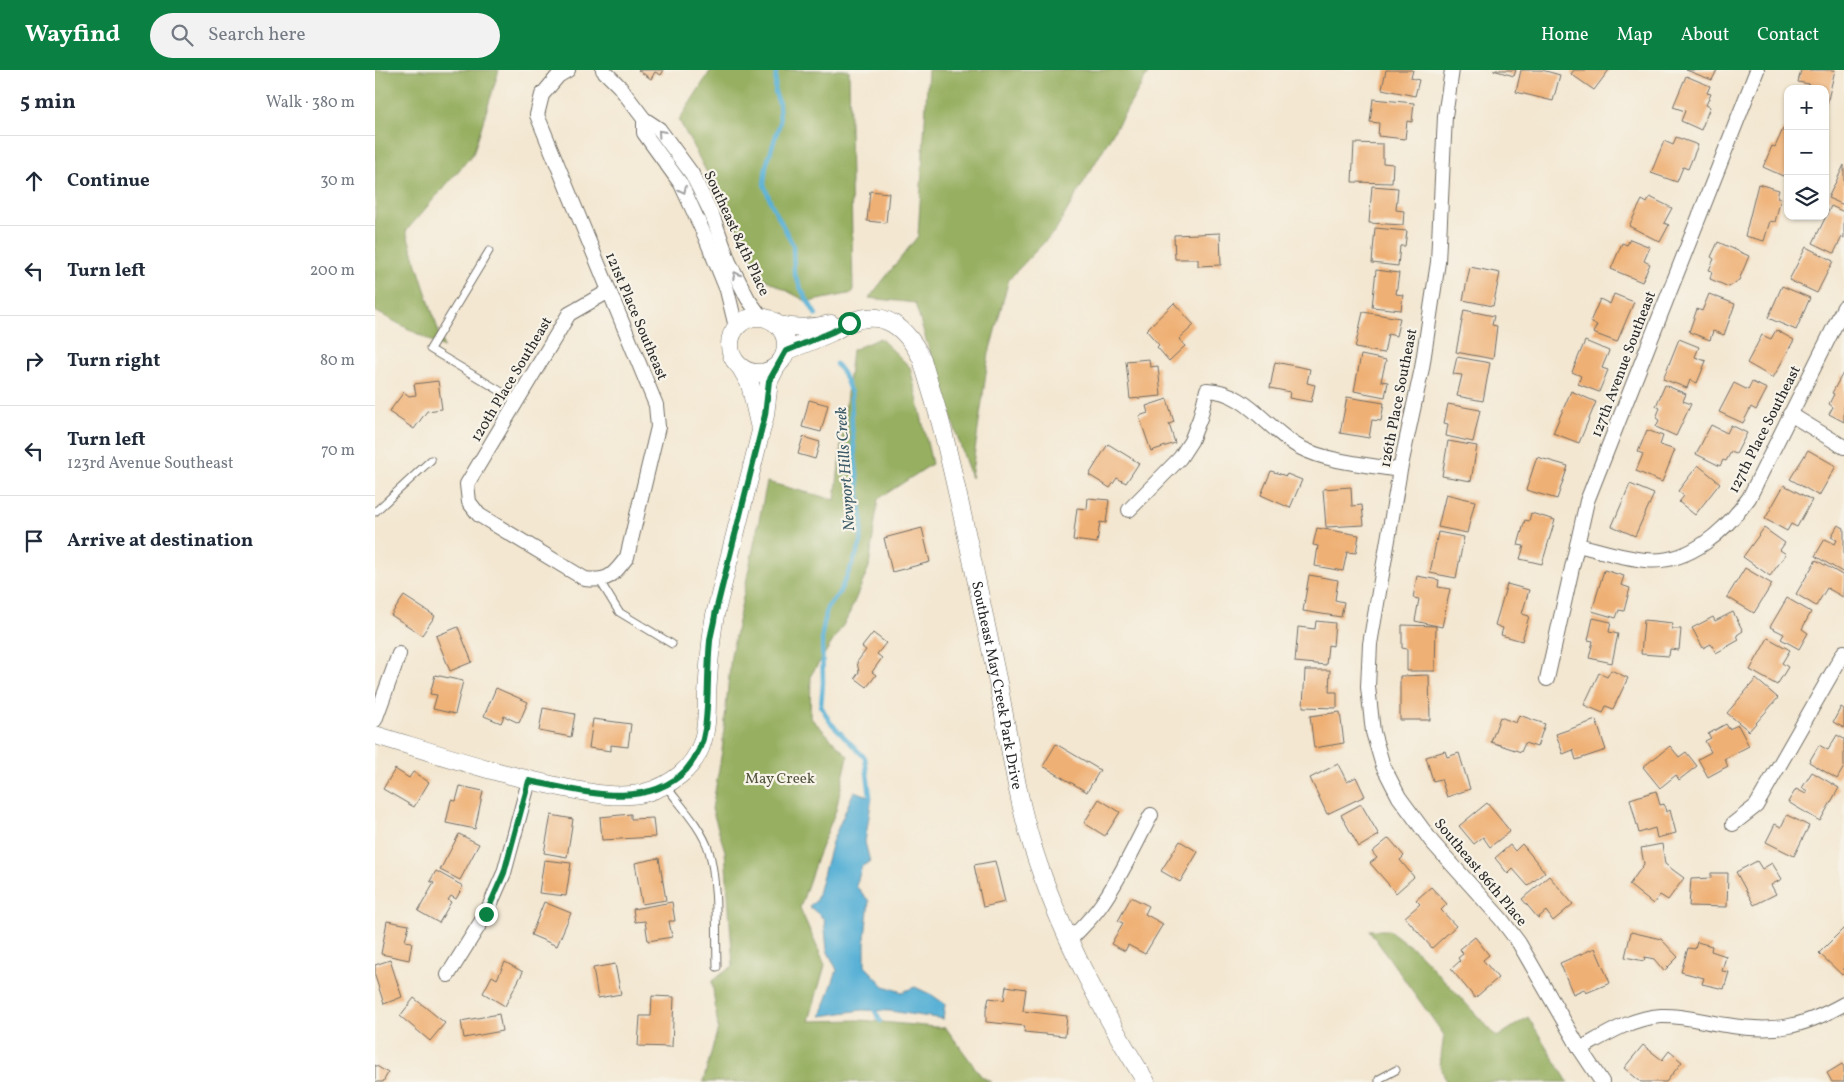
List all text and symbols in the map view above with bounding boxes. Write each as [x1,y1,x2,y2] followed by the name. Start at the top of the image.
[150,13,500,58] search box
[25,18,120,52] text: Wayfind
[168,21,196,49] icon: search
[208,22,305,48] text: Search here
[1541,23,1589,48] text: Home
[1617,23,1653,48] text: Map
[1681,23,1729,48] text: About
[1757,23,1819,48] text: Contact
[1784,85,1829,220] map controls
[1784,85,1829,130] button: +
[20,88,76,117] text: 5 min
[266,92,355,114] text: Walk · 380 m
[657,129,666,138] one-way arrow
[1784,130,1829,175] button: −
[20,167,48,195] icon: ahead
[67,168,150,194] text: Continue
[697,168,774,300] street label: Southeast 84th Place
[320,170,355,192] text: 30 m
[1784,175,1829,220] button: layers
[677,185,688,194] one-way arrow
[599,249,672,384] street label: 121st Place Southeast
[20,257,48,285] icon: left
[67,258,146,284] text: Turn left
[310,260,355,282] text: 200 m
[732,271,742,280] one-way arrow
[1587,288,1662,441] street label: 127th Avenue Southeast
[838,312,861,335] route start
[467,313,558,446] street label: 120th Place Southeast
[1376,327,1423,470] street label: 126th Place Southeast
[20,347,48,375] icon: right
[67,348,160,374] text: Turn right
[320,350,355,372] text: 80 m
[1724,362,1807,497] street label: 127th Place Southeast
[831,405,861,532] water label: Newport Hills Creek
[67,427,146,453] text: Turn left
[20,437,48,465] icon: left
[321,440,355,462] text: 70 m
[67,453,234,475] text: 123rd Avenue Southeast
[20,527,48,555] icon: arrive
[67,528,253,554] text: Arrive at destination
[965,579,1027,792] street label: Southeast May Creek Park Drive
[745,769,815,790] park label: May Creek
[1428,814,1531,931] street label: Southeast 86th Place
[475,903,498,926] route end

